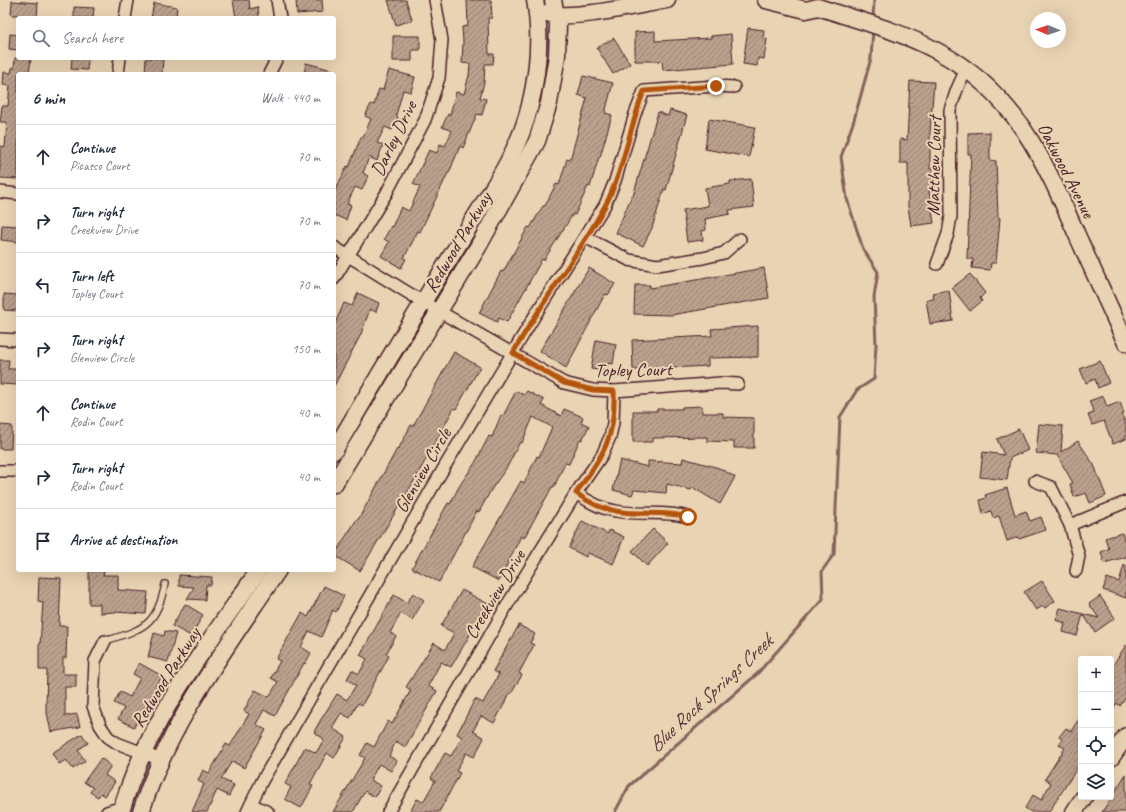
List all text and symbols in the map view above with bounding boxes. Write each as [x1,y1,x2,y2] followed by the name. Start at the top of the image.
[1030,12,1066,48] north arrow
[16,16,336,60] search box
[30,27,52,49] icon: search
[62,29,123,48] text: Search here
[707,77,725,95] route end
[32,88,65,109] text: 6 min
[261,90,320,106] text: Walk · 440 m
[365,95,423,180] street label: Darley Drive
[921,113,947,216] street label: Matthew Court
[1032,119,1101,224] street label: Oakwood Avenue
[70,139,115,158] text: Continue
[32,146,54,168] icon: ahead
[298,149,320,165] text: 70 m
[70,158,130,174] text: Picasso Court
[418,187,498,297] street label: Redwood Parkway
[70,203,123,222] text: Turn right
[32,210,54,232] icon: right
[298,213,320,229] text: 70 m
[70,222,138,238] text: Creekview Drive
[70,267,113,286] text: Turn left
[32,274,54,296] icon: left
[298,277,320,293] text: 70 m
[70,286,123,302] text: Topley Court
[70,331,123,350] text: Turn right
[32,338,54,360] icon: right
[292,341,320,357] text: 150 m
[70,350,134,366] text: Glenview Circle
[594,357,674,383] street label: Topley Court
[70,395,115,414] text: Continue
[32,402,54,424] icon: ahead
[298,405,320,421] text: 40 m
[70,414,123,430] text: Rodin Court
[389,422,458,517] street label: Glenview Circle
[70,459,123,478] text: Turn right
[32,466,54,488] icon: right
[298,469,320,485] text: 40 m
[70,478,123,494] text: Rodin Court
[679,508,697,526] route start
[32,530,54,552] icon: arrive
[70,531,177,550] text: Arrive at destination
[459,544,532,643] street label: Creekview Drive
[126,622,207,732] street label: Redwood Parkway
[643,627,780,757] water label: Blue Rock Springs Creek
[1078,656,1114,800] map controls
[1078,656,1114,692] button: +
[1078,692,1114,728] button: −
[1078,728,1114,764] button: locate
[1078,764,1114,800] button: layers

